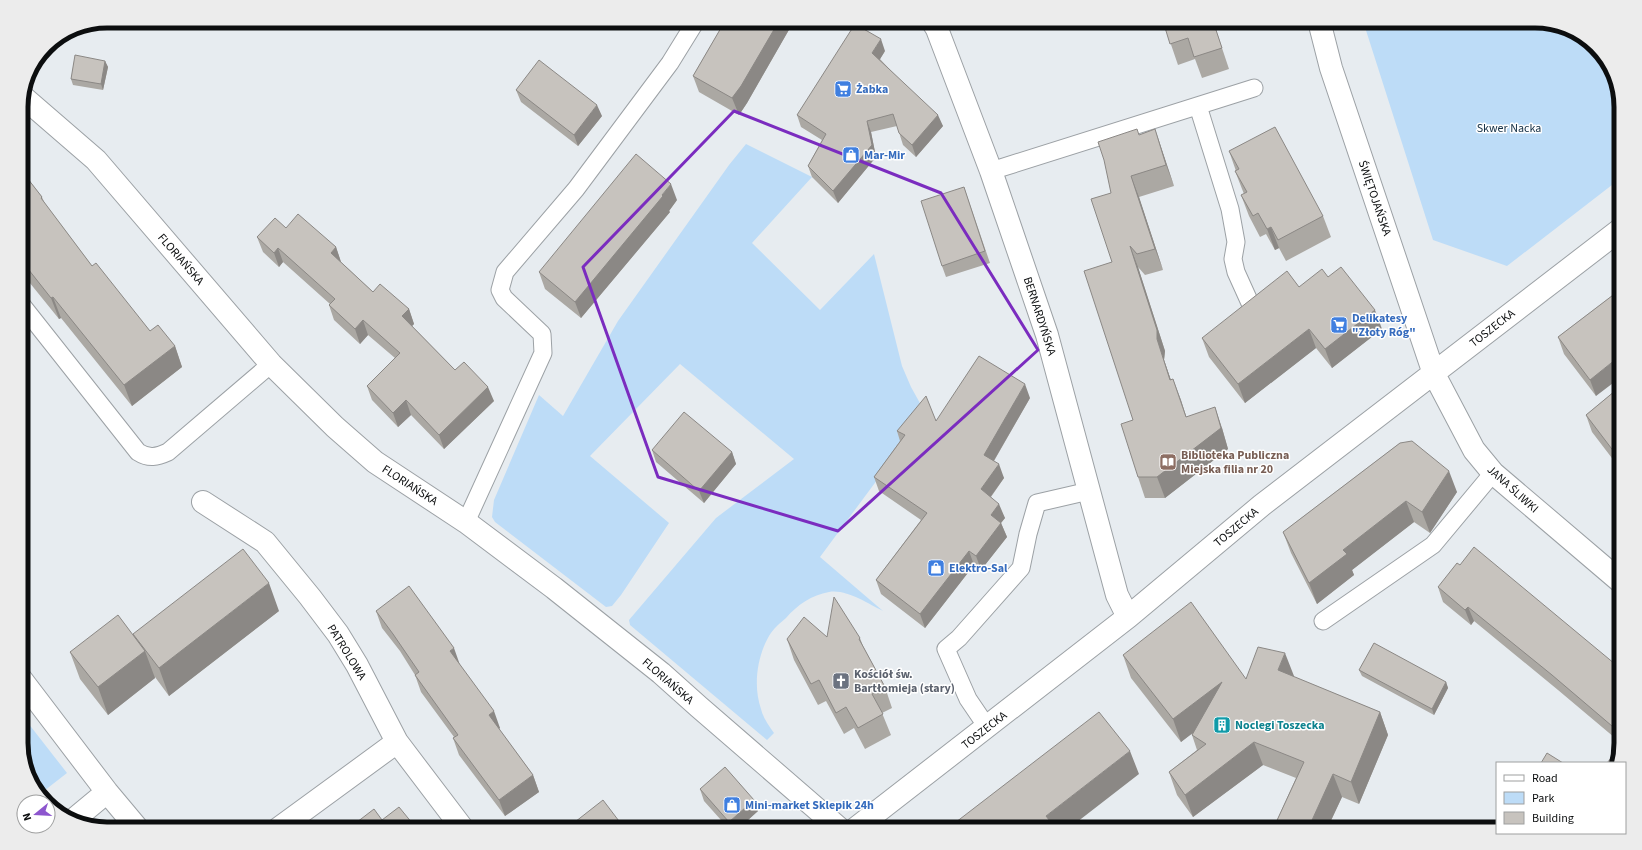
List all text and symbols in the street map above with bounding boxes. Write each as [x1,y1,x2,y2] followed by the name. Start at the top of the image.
[833,79,853,99] supermarket icon: Żabka
[856,81,888,98] place label: Żabka
[1477,120,1541,137] park label: Skwer Nacka
[841,145,861,165] shop icon: Mar-Mir
[864,147,905,164] place label: Mar-Mir
[1354,158,1396,239] street label: ŚWIĘTOJAŃSKA
[153,230,208,289] street label: FLORIAŃSKA
[1019,275,1060,358] street label: BERNARDYŃSKA
[1466,305,1519,352] street label: TOSZECKA
[1352,310,1416,341] place label: Delikatesy "Złoty Róg"
[1329,315,1349,335] supermarket icon: Delikatesy "Złoty Róg"
[1181,447,1289,478] place label: Biblioteka Publiczna Miejska filia nr 20
[1158,452,1178,472] library icon: Biblioteka Publiczna Miejska filia nr 20
[378,461,441,510] street label: FLORIAŃSKA
[1483,462,1542,517] street label: JANA ŚLIWKI
[1210,503,1263,551] street label: TOSZECKA
[926,558,946,578] shop icon: Elektro-Sal
[949,560,1008,577] place label: Elektro-Sal
[323,621,371,684] street label: PATROLOWA
[638,654,698,709] street label: FLORIAŃSKA
[854,666,955,697] place label: Kościół św. Bartłomieja (stary)
[831,671,851,691] church icon: Kościół św. Bartłomieja (stary)
[958,707,1011,754] street label: TOSZECKA
[1212,715,1232,735] building icon: Noclegi Toszecka
[1235,717,1325,734] place label: Noclegi Toszecka
[1496,762,1626,834] legend
[1532,770,1558,787] text: Road
[1532,790,1554,807] text: Park
[16,794,56,834] north arrow
[722,795,742,815] shop icon: Mini-market Sklepik 24h
[745,797,874,814] place label: Mini-market Sklepik 24h
[1532,810,1574,827] text: Building
[19,811,35,823] text: N

